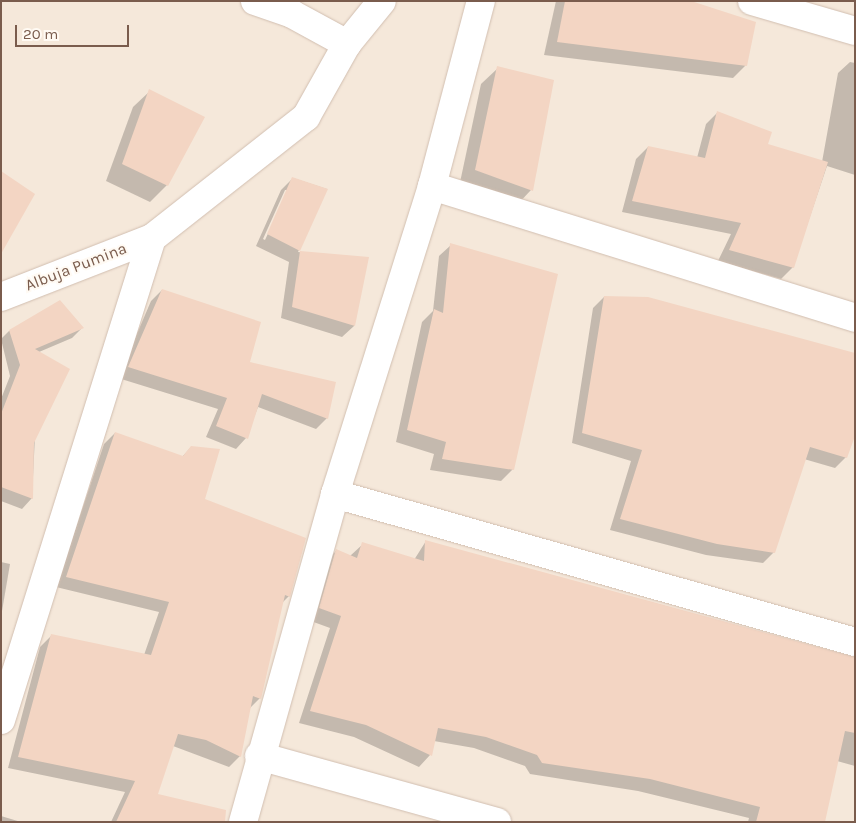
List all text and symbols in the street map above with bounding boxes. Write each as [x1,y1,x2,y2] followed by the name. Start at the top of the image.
[18,15,131,47] scale bar
[23,25,58,43] text: 20 m
[23,239,129,295] street label: Albuja Pumina

